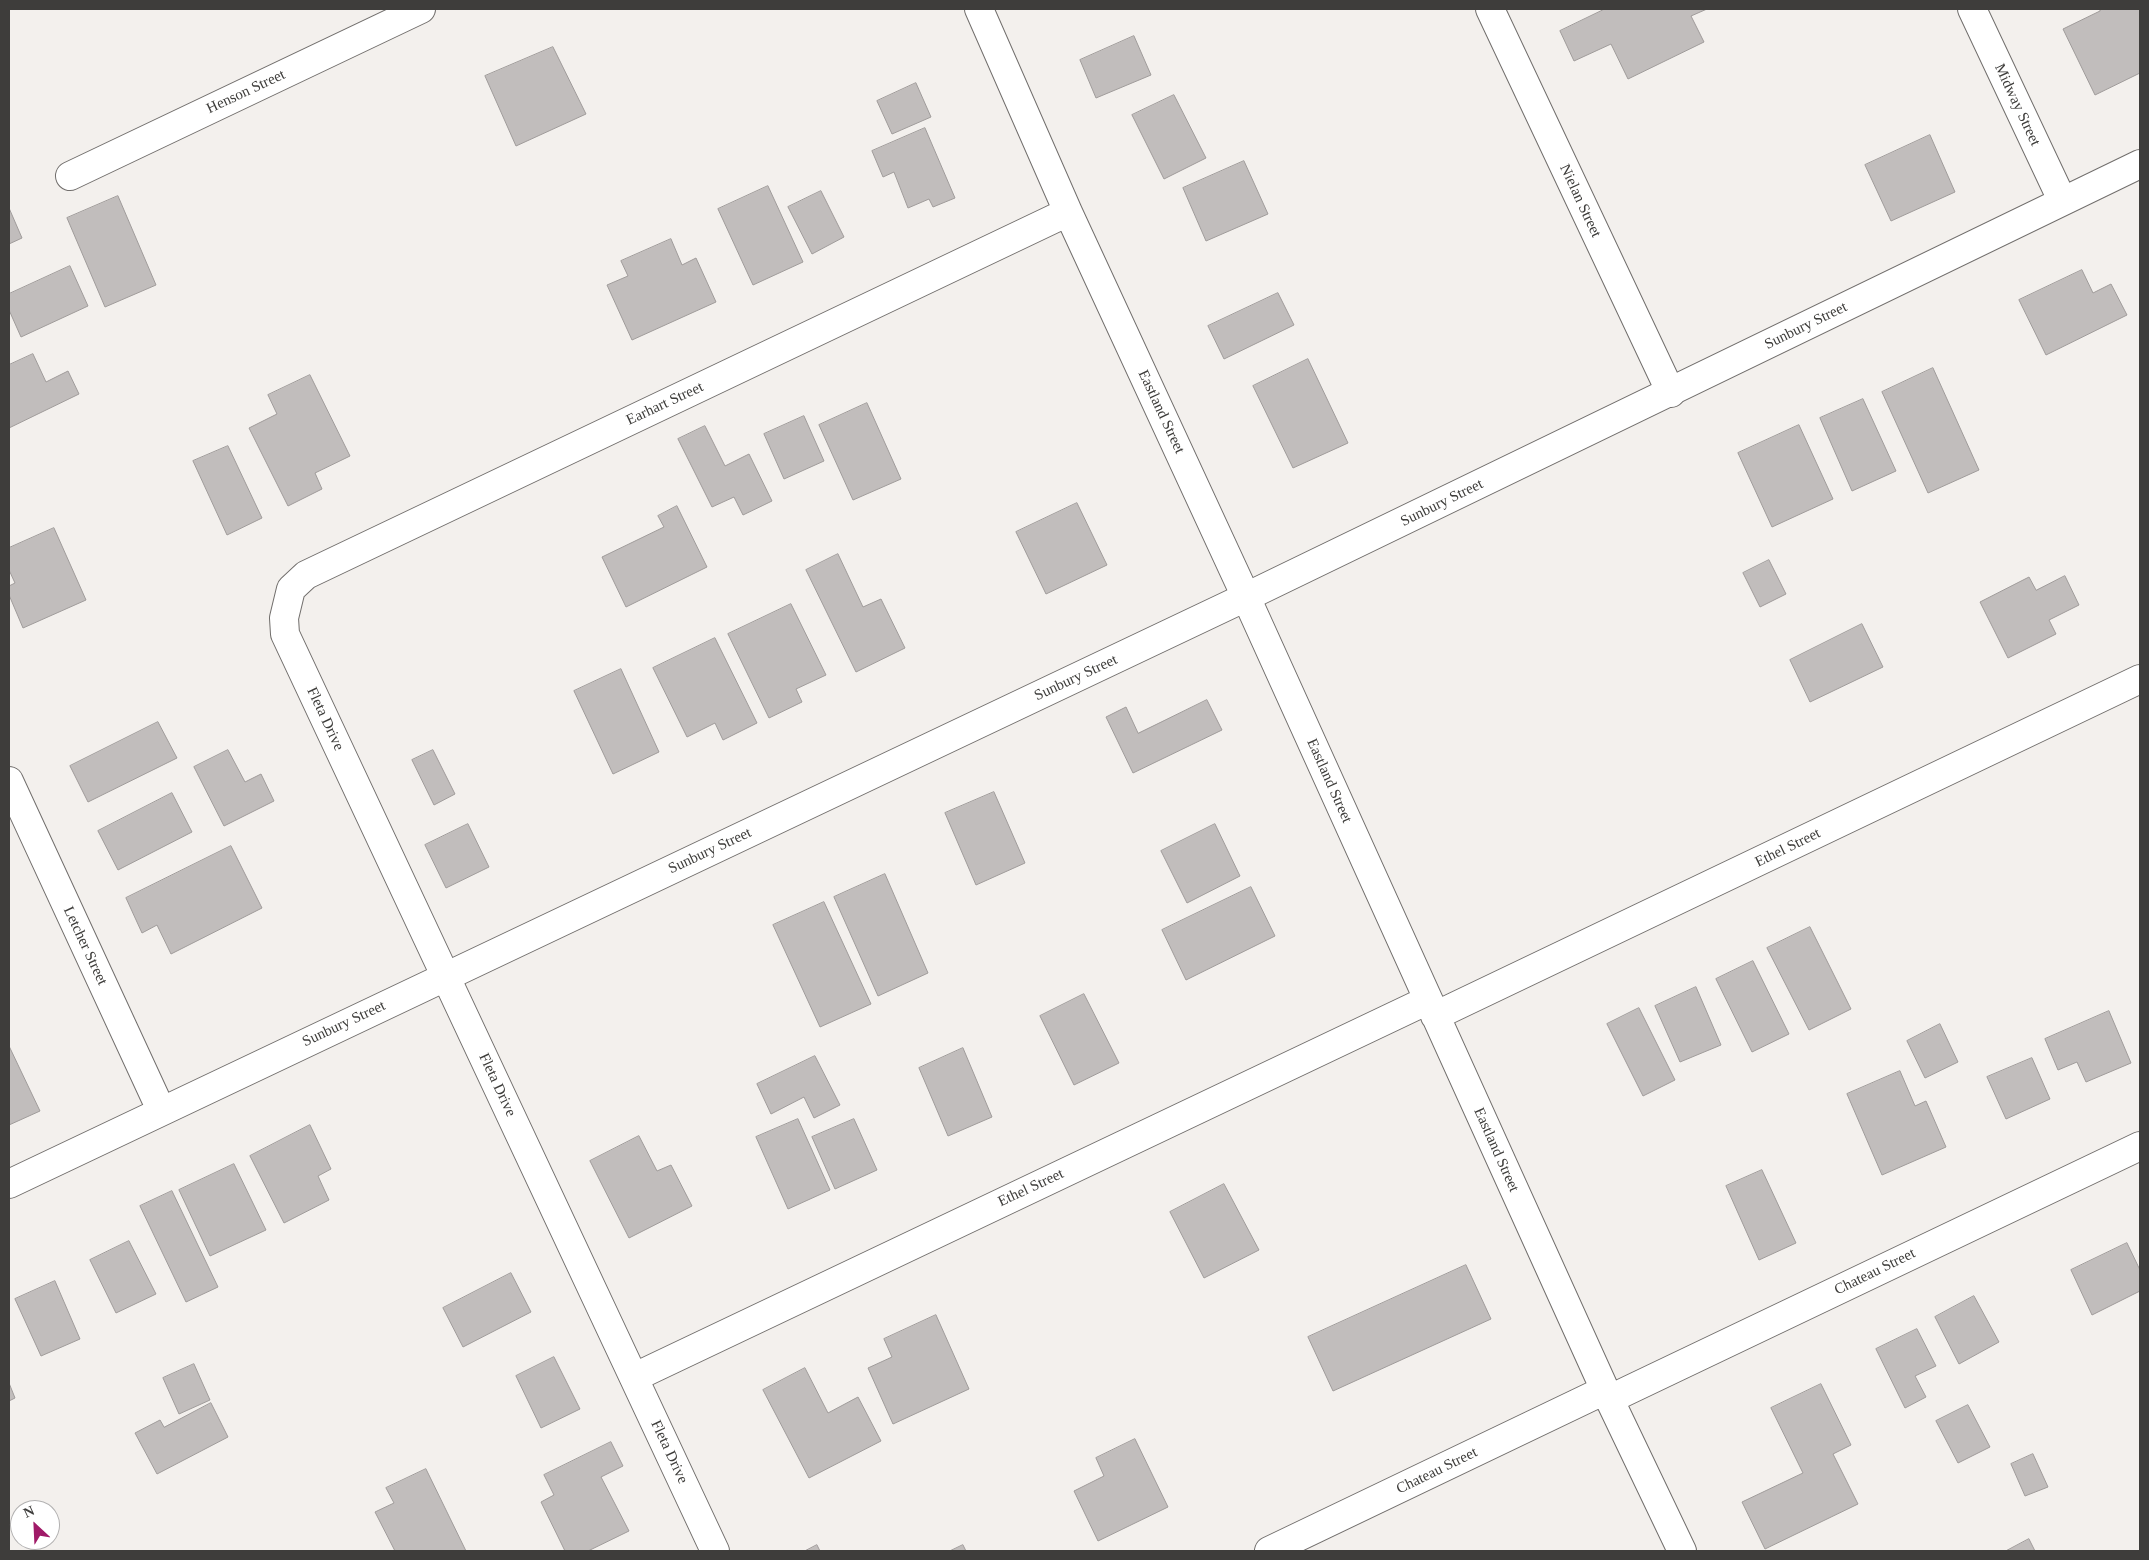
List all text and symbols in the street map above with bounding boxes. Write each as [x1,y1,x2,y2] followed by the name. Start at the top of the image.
[1990,61,2044,149] street label: Midway Street
[204,66,288,118] street label: Henson Street
[1555,162,1605,240] street label: Nielan Street
[1762,298,1850,354] street label: Sunbury Street
[1134,367,1188,457] street label: Eastland Street
[624,378,706,430] street label: Earhart Street
[1398,475,1486,531] street label: Sunbury Street
[1032,651,1120,705] street label: Sunbury Street
[302,684,348,754] street label: Fleta Drive
[1302,736,1356,826] street label: Eastland Street
[666,824,754,878] street label: Sunbury Street
[1752,824,1824,872] street label: Ethel Street
[59,904,111,988] street label: Letcher Street
[300,997,388,1051] street label: Sunbury Street
[474,1050,520,1120] street label: Fleta Drive
[1469,1105,1523,1195] street label: Eastland Street
[995,1165,1067,1211] street label: Ethel Street
[1832,1245,1918,1299] street label: Chateau Street
[646,1417,692,1487] street label: Fleta Drive
[1394,1444,1480,1498] street label: Chateau Street
[10,1500,60,1550] north arrow
[21,1503,37,1521] text: N

